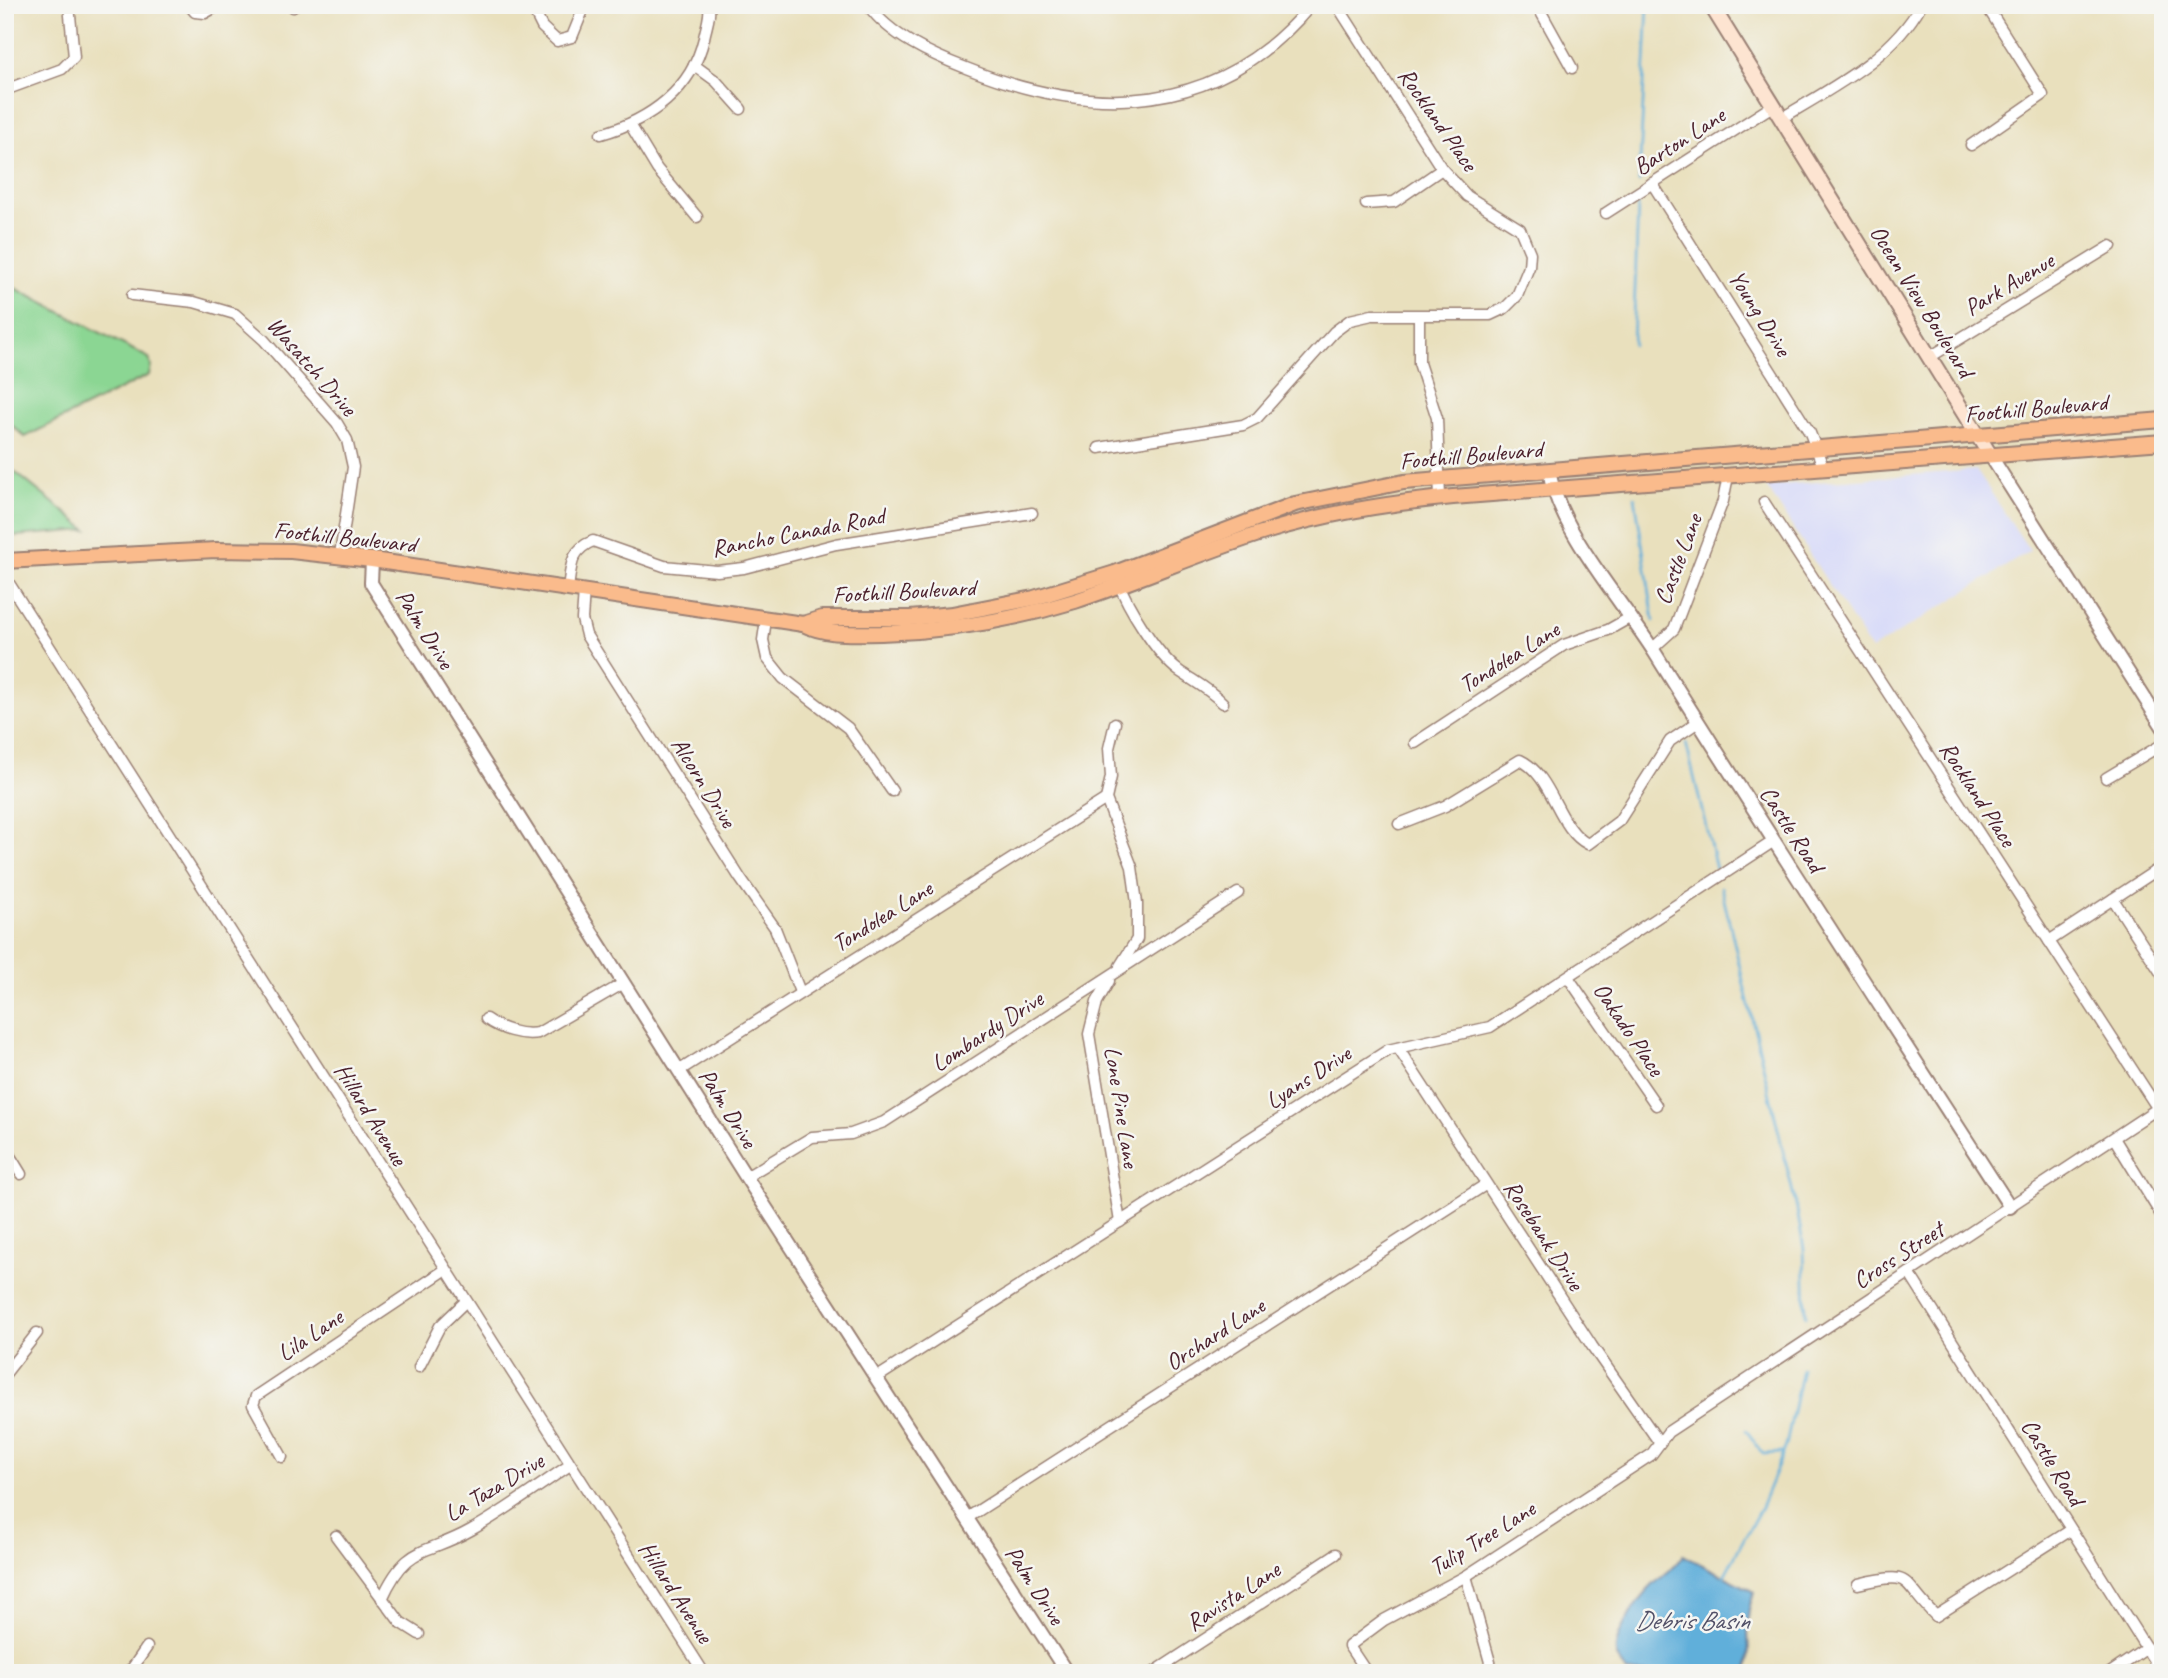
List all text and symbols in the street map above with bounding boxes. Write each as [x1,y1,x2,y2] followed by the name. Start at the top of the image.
[1391,61,1486,178] street label: Rockland Place
[1628,99,1732,182] street label: Barton Lane
[1863,219,1983,386] street label: Ocean View Boulevard
[1959,244,2061,322] street label: Park Avenue
[1722,264,1799,363] street label: Young Drive
[261,310,365,424] street label: Wasatch Drive
[1964,387,2112,429] street label: Foothill Boulevard
[1399,434,1547,476] street label: Foothill Boulevard
[709,500,891,564] street label: Rancho Canada Road
[1647,508,1710,608] street label: Castle Lane
[272,515,421,560] street label: Foothill Boulevard
[832,572,980,610] street label: Foothill Boulevard
[389,584,462,676] street label: Palm Drive
[1453,613,1567,700] street label: Tondolea Lane
[665,731,745,835] street label: Alcorn Drive
[1933,736,2024,854] street label: Rockland Place
[1753,780,1833,881] street label: Castle Road
[826,872,940,959] street label: Tondolea Lane
[1587,976,1672,1083] street label: Oakado Place
[925,983,1050,1078] street label: Lombardy Drive
[1260,1037,1358,1116] street label: Lyans Drive
[1098,1045,1147,1172] street label: Lone Pine Lane
[328,1057,415,1173] street label: Hillard Avenue
[692,1063,765,1155] street label: Palm Drive
[1497,1174,1592,1298] street label: Rosebank Drive
[1847,1213,1952,1295] street label: Cross Street
[1160,1290,1272,1377] street label: Orchard Lane
[271,1301,351,1368] street label: Lila Lane
[2015,1413,2093,1514] street label: Castle Road
[439,1445,551,1528] street label: La Taza Drive
[1424,1493,1542,1582] street label: Tulip Tree Lane
[632,1536,721,1650] street label: Hillard Avenue
[998,1540,1073,1632] street label: Palm Drive
[1180,1553,1288,1637] street label: Ravista Lane
[1635,1604,1751,1637] water label: Debris Basin

